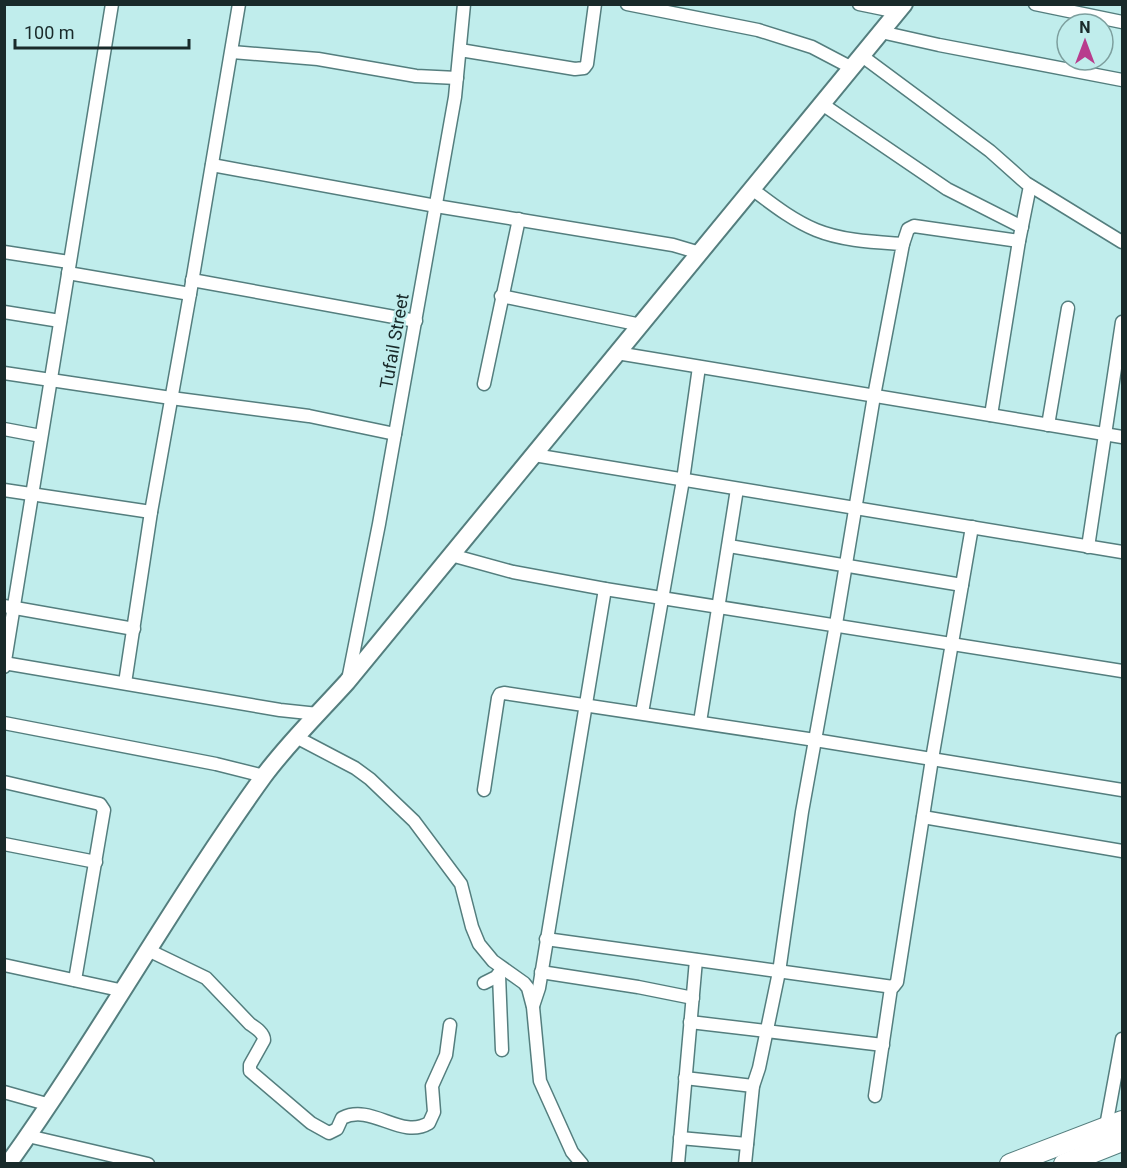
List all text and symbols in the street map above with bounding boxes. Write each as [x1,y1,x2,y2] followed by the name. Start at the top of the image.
[15,12,189,50] scale bar
[1055,12,1115,72] north arrow
[1079,18,1091,37] text: N
[24,22,75,43] text: 100 m
[375,292,413,390] street label: Tufail Street

